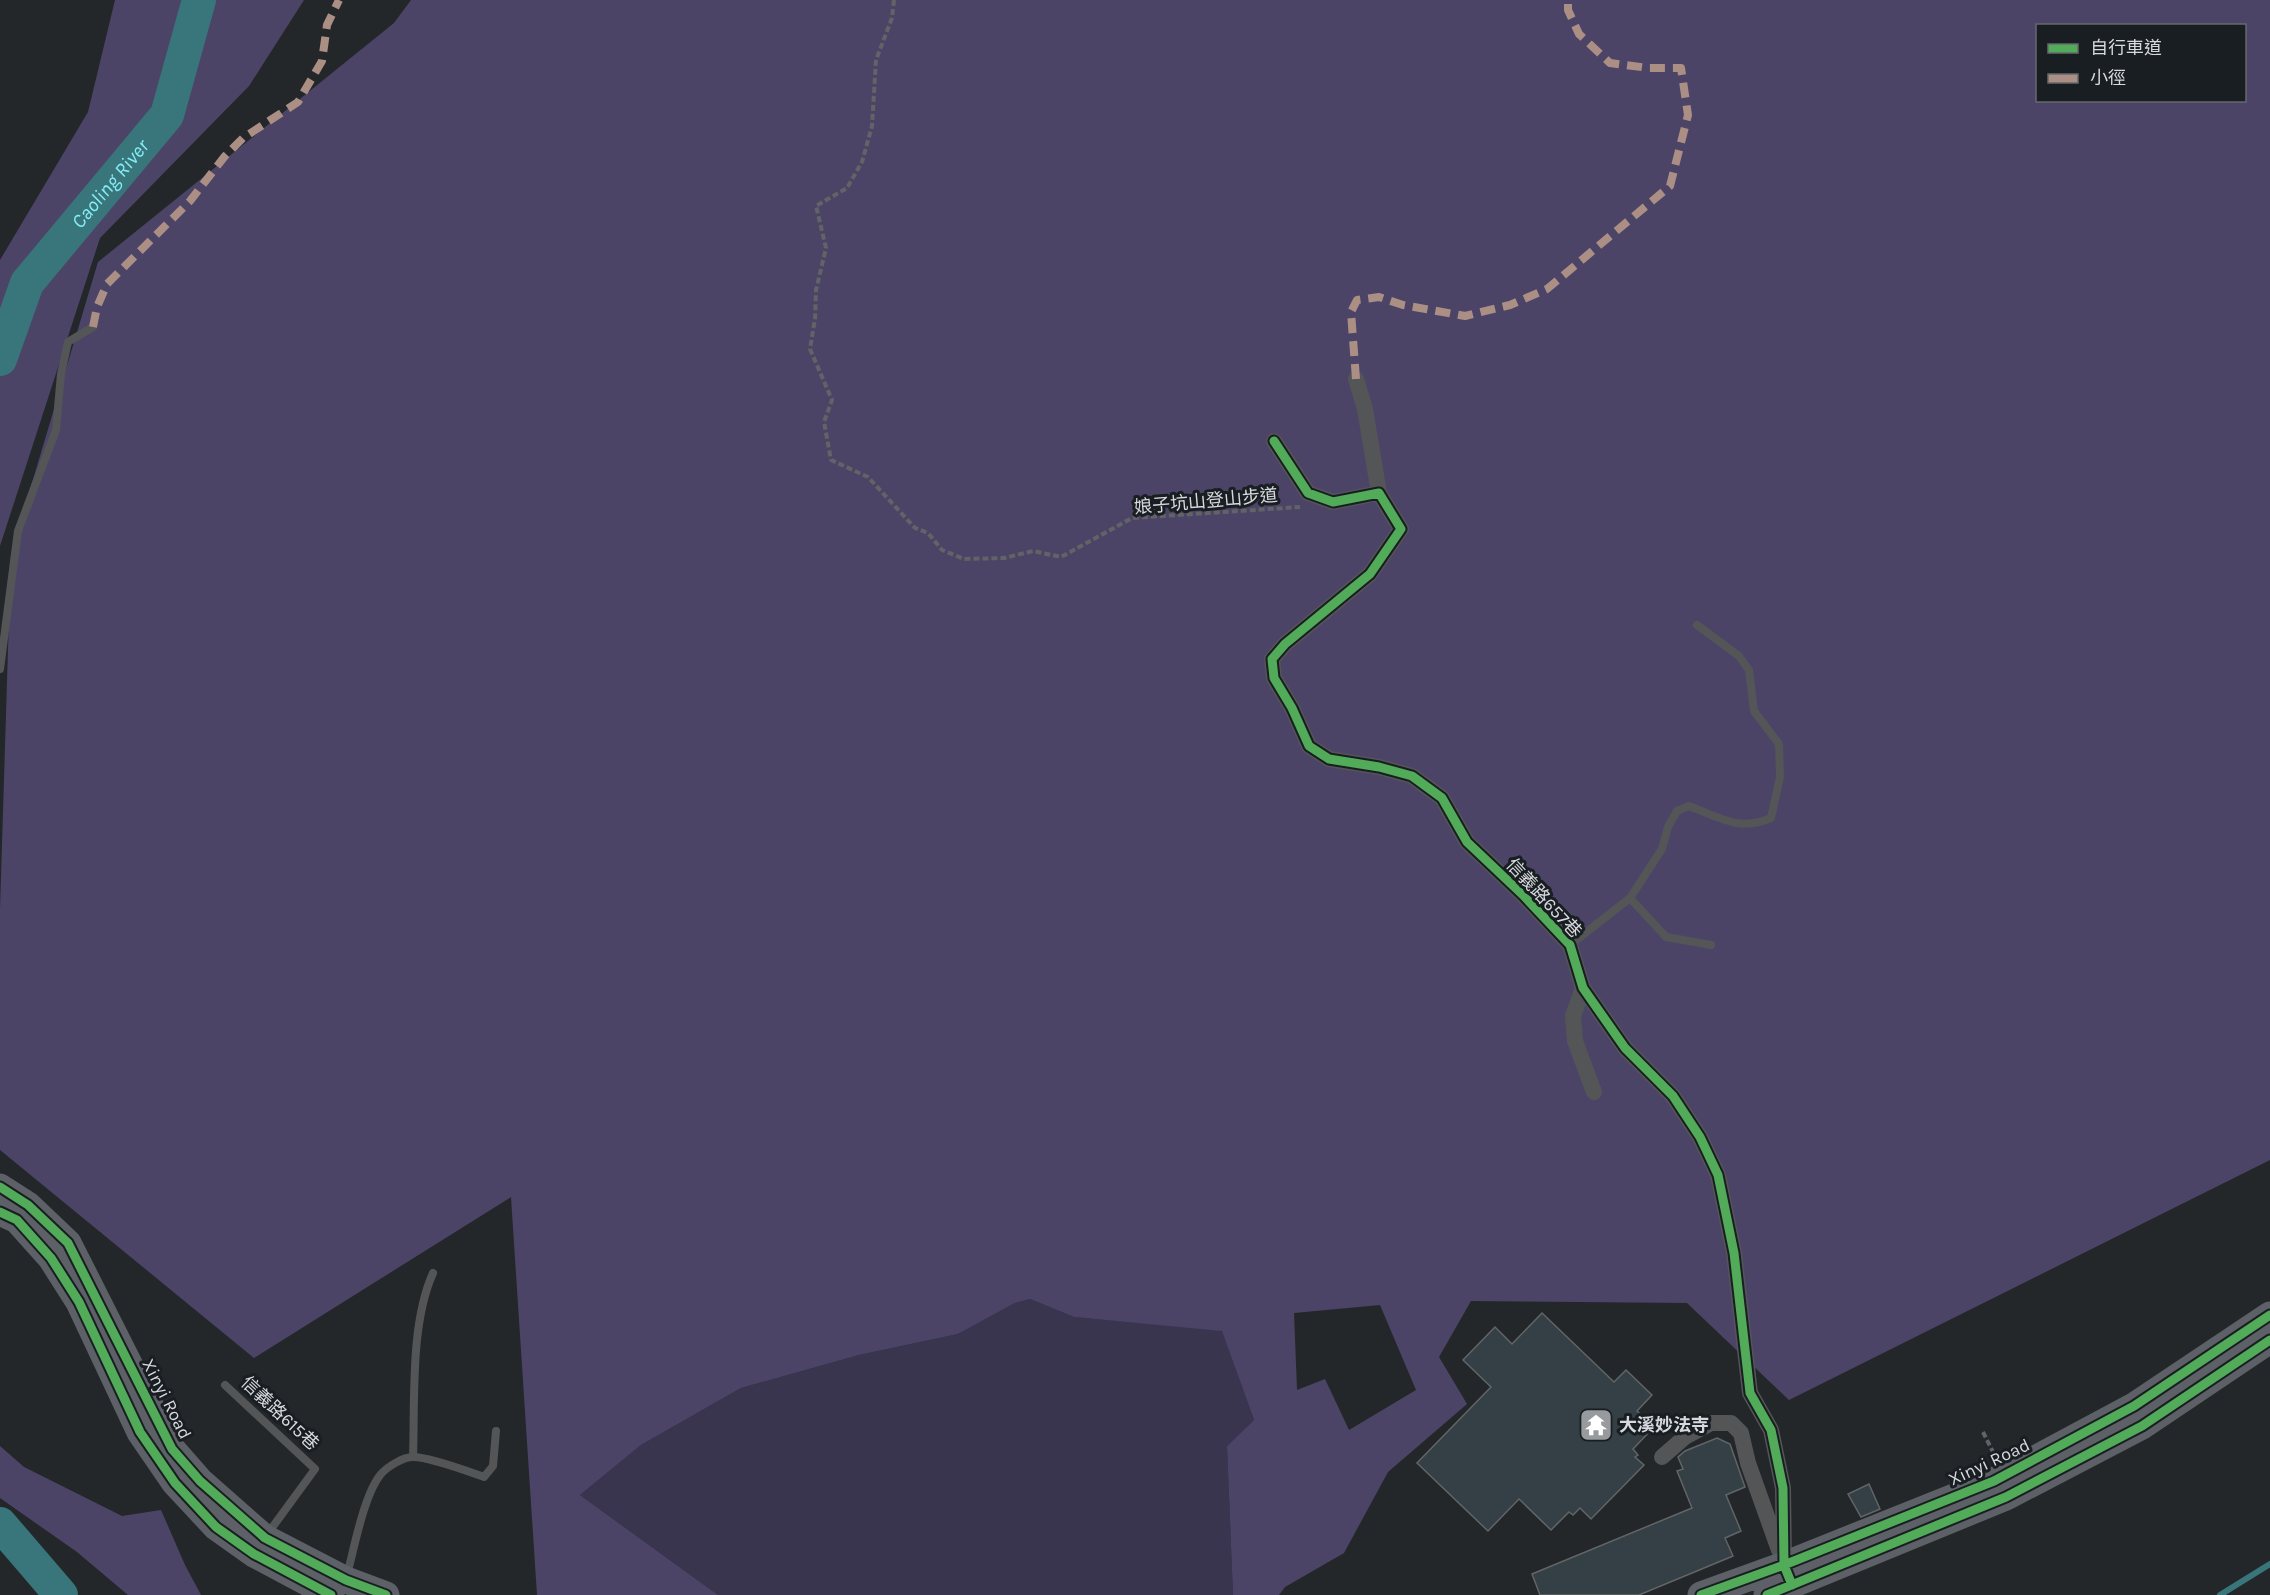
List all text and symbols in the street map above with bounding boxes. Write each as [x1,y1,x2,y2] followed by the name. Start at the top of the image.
[2036,24,2246,102] legend
[2090,37,2162,59] text: 自行車道
[2090,67,2126,89] text: 小徑
[67,134,154,233] water label: Caoling River
[1133,484,1279,518] street label: 娘子坑山登山步道
[1502,854,1586,942] street label: 信義路657巷
[137,1355,197,1443] street label: Xinyi Road
[237,1371,323,1455] street label: 信義路615巷
[1578,1407,1614,1443] temple icon: 大溪妙法寺
[1619,1414,1709,1436] place label: 大溪妙法寺
[1945,1434,2033,1490] street label: Xinyi Road

